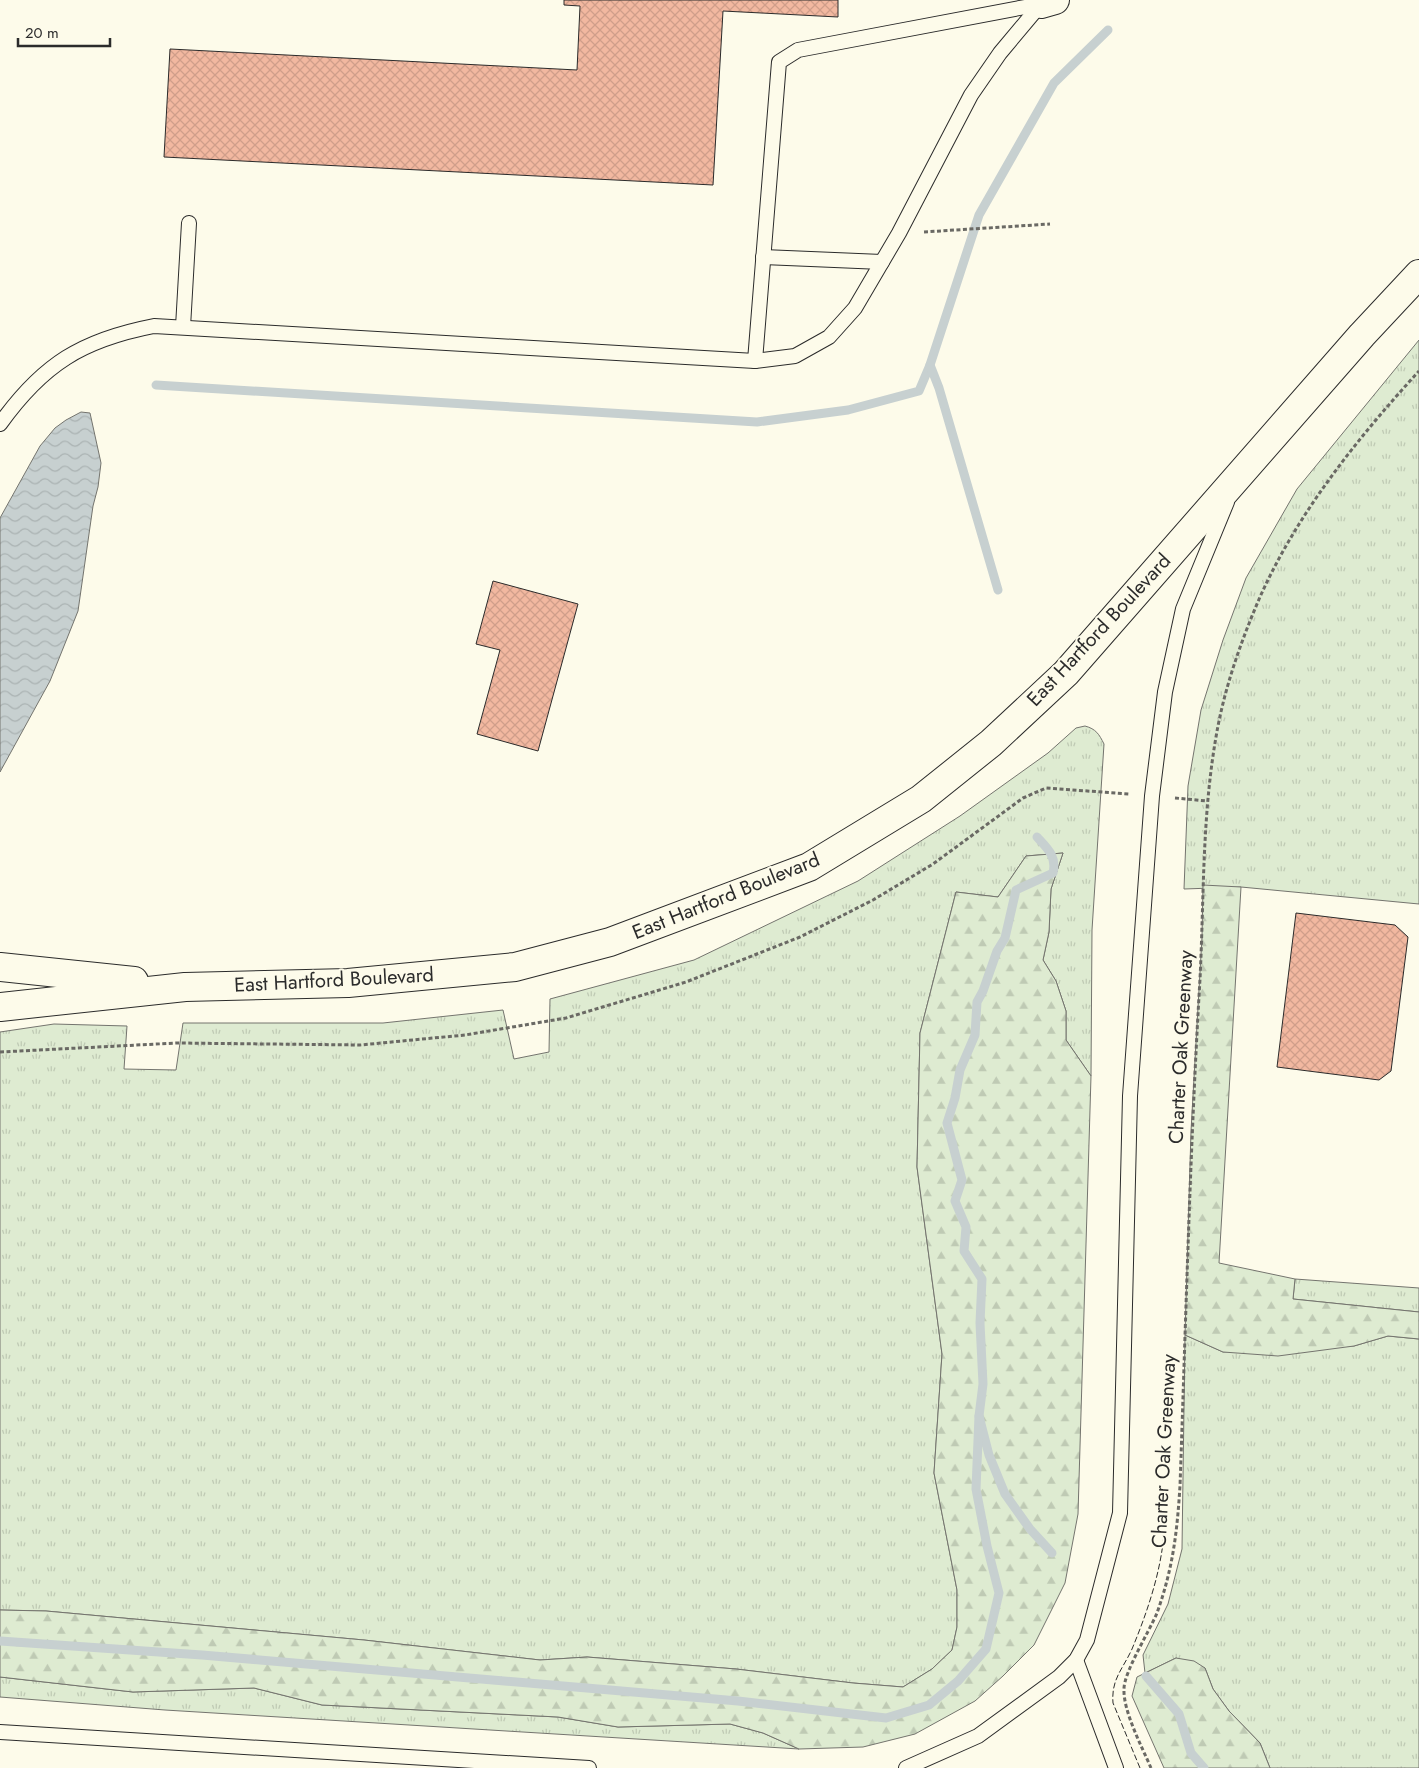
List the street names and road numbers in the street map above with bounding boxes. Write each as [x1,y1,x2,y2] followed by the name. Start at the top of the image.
[1020,547,1178,713] street label: East Hartford Boulevard
[628,845,824,947] street label: East Hartford Boulevard
[1161,949,1201,1145] street label: Charter Oak Greenway
[233,960,435,1000] street label: East Hartford Boulevard
[1144,1353,1184,1549] street label: Charter Oak Greenway

